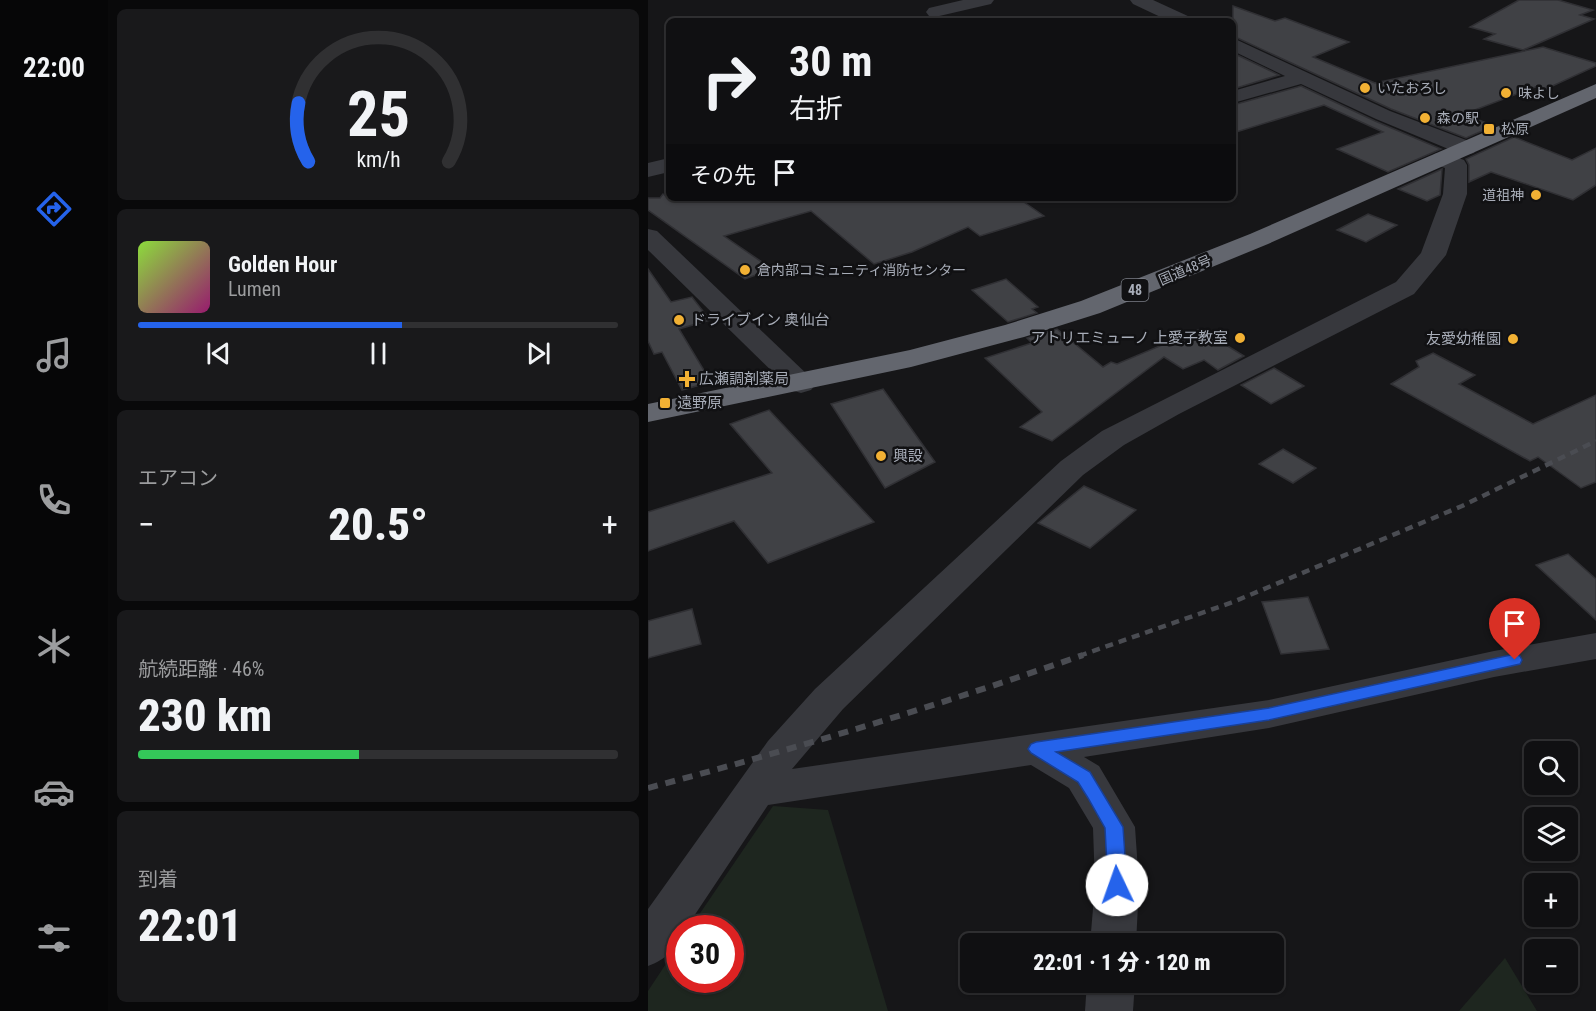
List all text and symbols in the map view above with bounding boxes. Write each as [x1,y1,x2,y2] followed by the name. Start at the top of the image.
[789,37,872,86] text: 30 m
[690,42,768,120] icon: right
[23,52,85,84] text: 22:00
[346,78,410,151] text: 25
[1377,80,1447,96] place label: いたおろし
[1358,81,1372,95] marker: いたおろし
[1518,85,1560,101] place label: 味よし
[1499,86,1513,100] marker: 味よし
[789,93,843,125] text: 右折
[1437,110,1479,126] place label: 森の駅
[1418,111,1432,125] marker: 森の駅
[1501,121,1529,137] place label: 松原
[1482,122,1496,136] marker: 松原
[356,147,400,172] text: km/h
[768,156,801,189] icon: arrive
[690,163,756,188] text: その先
[1482,187,1524,203] place label: 道祖神
[33,188,75,230] icon: directions
[1529,188,1543,202] marker: 道祖神
[228,252,337,277] text: Golden Hour
[1156,252,1214,288] street label: 国道48号
[757,262,966,278] place label: 倉内部コミュニティ消防センター
[738,263,752,277] marker: 倉内部コミュニティ消防センター
[228,277,281,301] text: Lumen
[1122,279,1148,301] road number: 48
[691,311,829,329] place label: ドライブイン 奥仙台
[672,313,686,327] marker: ドライブイン 奥仙台
[1030,329,1228,347] place label: アトリエミューノ 上愛子教室
[1426,330,1501,348] place label: 友愛幼稚園
[1233,331,1247,345] marker: アトリエミューノ 上愛子教室
[1506,332,1520,346] marker: 友愛幼稚園
[33,334,75,376] icon: music
[202,337,235,370] icon: previous
[362,337,395,370] icon: pause
[522,337,555,370] icon: next
[699,370,789,388] place label: 広瀬調剤薬局
[680,372,694,386] marker: 広瀬調剤薬局
[677,394,722,412] place label: 遠野原
[658,396,672,410] marker: 遠野原
[893,447,923,465] place label: 興設
[874,449,888,463] marker: 興設
[138,466,218,490] text: エアコン
[33,479,75,521] icon: phone
[328,498,428,551] text: 20.5°
[138,505,155,544] text: −
[602,505,618,544] text: +
[1489,598,1540,660] pin
[1498,607,1531,640] icon: arrive
[33,625,75,667] icon: climate
[138,657,264,681] text: 航続距離 · 46%
[138,689,272,742] text: 230 km
[1524,741,1578,993] map controls
[1524,741,1578,795] button: search
[33,771,75,813] icon: car
[1524,807,1578,861] button: layers
[1085,853,1149,917] position arrow
[138,867,178,891] text: 到着
[1524,873,1578,927] button: +
[138,899,242,952] text: 22:01
[666,915,744,993] speed limit sign: 30
[33,917,75,959] icon: filters
[1524,939,1578,993] button: −
[1033,950,1211,975] text: 22:01 · 1 分 · 120 m

